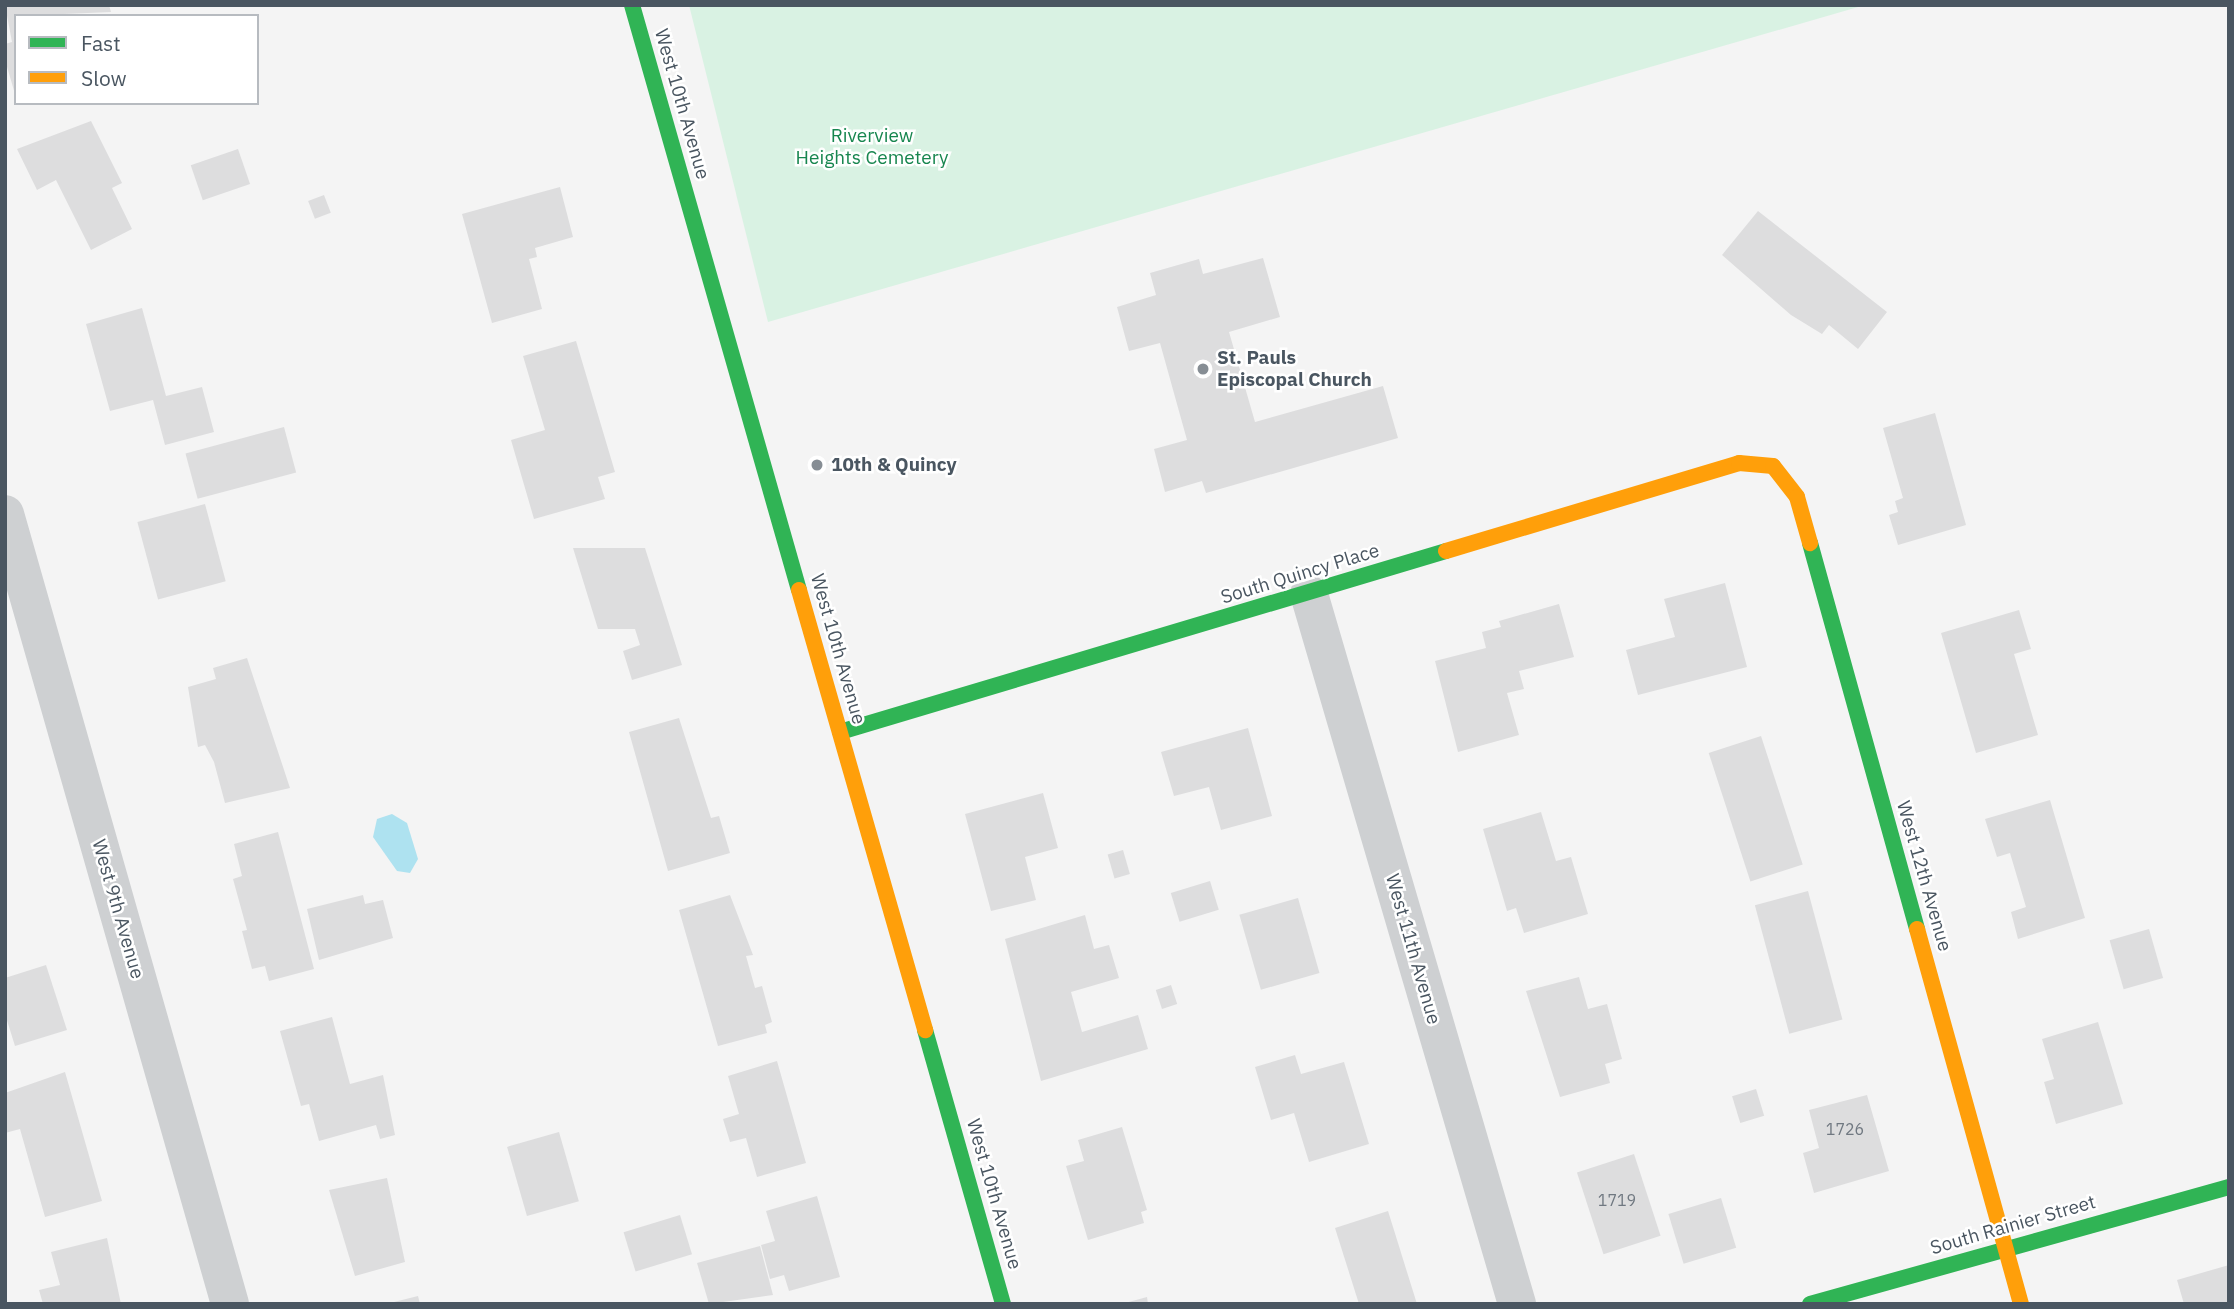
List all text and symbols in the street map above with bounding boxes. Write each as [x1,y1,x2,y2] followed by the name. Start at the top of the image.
[14,14,259,105] legend
[650,26,714,182] street label: West 10th Avenue
[81,29,121,57] text: Fast
[81,64,127,92] text: Slow
[796,125,948,169] park label: Riverview Heights Cemetery
[1217,347,1372,391] place label: St. Pauls Episcopal Church
[1195,361,1211,377] marker: St. Pauls Episcopal Church
[831,454,957,476] place label: 10th & Quincy
[809,457,825,473] marker: 10th & Quincy
[1218,539,1382,609] street label: South Quincy Place
[806,571,870,727] street label: West 10th Avenue
[1892,798,1956,954] street label: West 12th Avenue
[87,837,149,981] street label: West 9th Avenue
[1381,871,1445,1027] street label: West 11th Avenue
[962,1116,1026,1272] street label: West 10th Avenue
[1826,1119,1864,1139] house number: 1726
[1598,1190,1636,1210] house number: 1719
[1928,1190,2098,1260] street label: South Rainier Street

